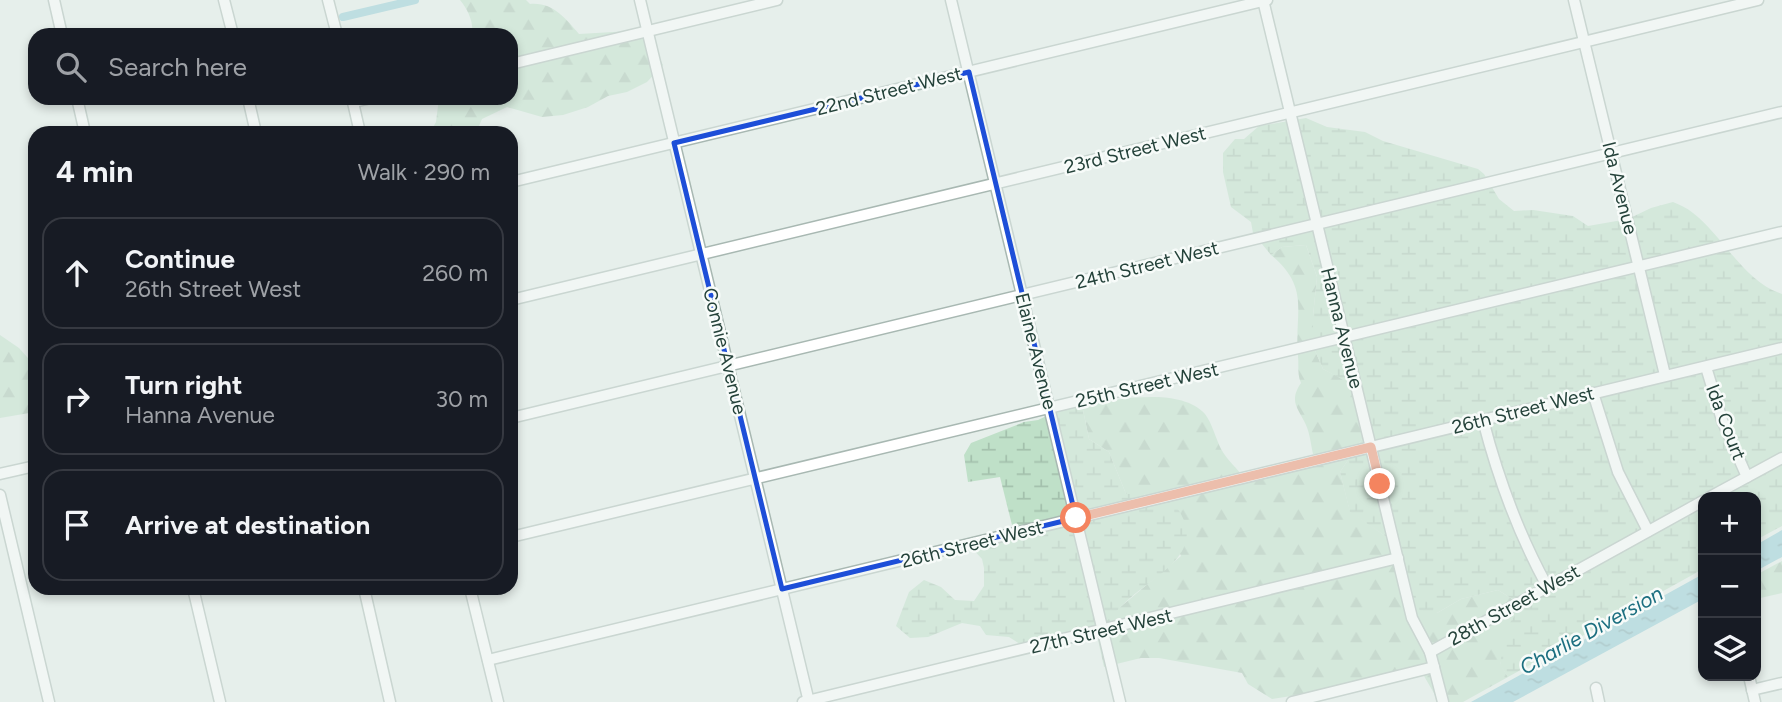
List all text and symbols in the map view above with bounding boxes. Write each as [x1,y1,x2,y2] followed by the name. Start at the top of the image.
[28,28,518,105] search box
[52,48,90,86] icon: search
[108,51,247,83] text: Search here
[814,62,964,120] street label: 22nd Street West
[1062,121,1208,179] street label: 23rd Street West
[1597,139,1643,237] street label: Ida Avenue
[56,153,133,190] text: 4 min
[358,158,490,186] text: Walk · 290 m
[1073,236,1221,294] street label: 24th Street West
[125,243,235,275] text: Continue
[58,254,96,292] icon: ahead
[422,259,488,287] text: 260 m
[1316,265,1368,391] street label: Hanna Avenue
[125,275,301,303] text: 26th Street West
[698,285,752,417] street label: Connie Avenue
[1010,290,1062,412] street label: Elaine Avenue
[1073,357,1221,413] street label: 25th Street West
[125,369,242,401] text: Turn right
[58,380,96,418] icon: right
[1450,381,1596,439] street label: 26th Street West
[1701,381,1751,463] street label: Ida Court
[435,385,488,413] text: 30 m
[125,401,275,429] text: Hanna Avenue
[1364,468,1395,499] route end
[1698,492,1761,681] map controls
[1698,492,1761,555] button: +
[1060,502,1091,533] route start
[58,506,96,544] icon: arrive
[125,509,370,541] text: Arrive at destination
[899,515,1045,573] street label: 26th Street West
[1698,555,1761,618] button: −
[1444,559,1584,651] street label: 28th Street West
[1515,580,1667,680] water label: Charlie Diversion
[1028,603,1174,659] street label: 27th Street West
[1698,618,1761,681] button: layers

